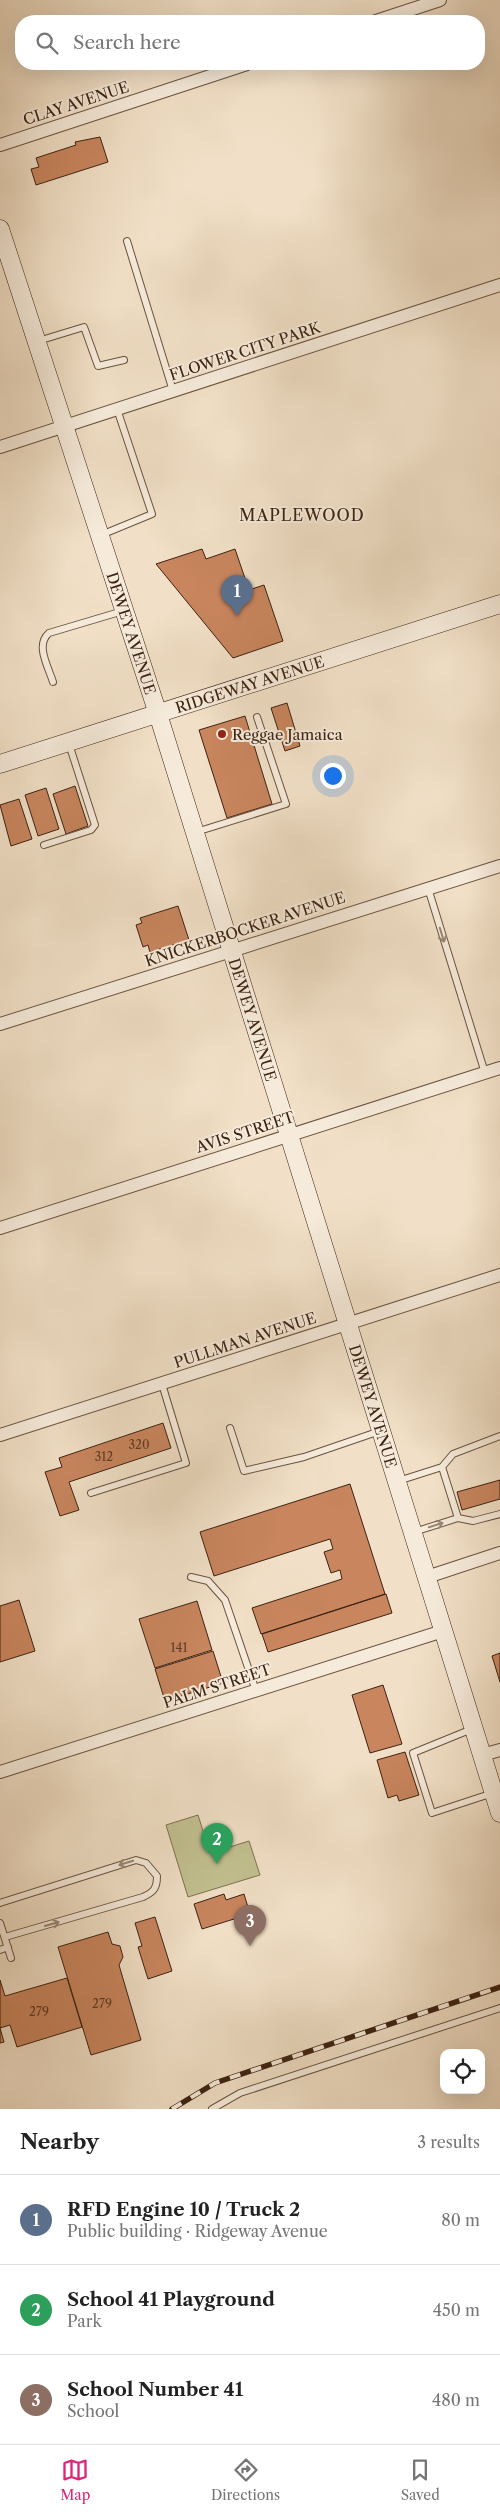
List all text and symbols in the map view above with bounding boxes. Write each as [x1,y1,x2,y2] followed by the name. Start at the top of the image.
[15,15,485,70] search box
[33,29,61,57] icon: search
[73,31,181,54] text: Search here
[21,77,131,129] street label: CLAY AVENUE
[167,317,324,384] street label: FLOWER CITY PARK
[239,505,365,525] district label: MAPLEWOOD
[103,569,160,697] street label: DEWEY AVENUE
[221,575,253,616] pin: 1
[173,651,326,717] street label: RIDGEWAY AVENUE
[232,725,343,744] place label: Reggae Jamaica
[216,728,228,740] marker: Reggae Jamaica
[320,763,346,789] your location
[142,888,348,970] street label: KNICKERBOCKER AVENUE
[438,927,448,943] one-way arrow
[225,956,281,1083] street label: DEWEY AVENUE
[192,1107,297,1157] street label: AVIS STREET
[171,1308,319,1372] street label: PULLMAN AVENUE
[345,1342,401,1470] street label: DEWEY AVENUE
[128,1437,150,1452] house number: 320
[95,1449,113,1464] house number: 312
[427,1520,443,1530] one-way arrow
[170,1640,188,1655] house number: 141
[161,1659,274,1712] street label: PALM STREET
[201,1823,233,1864] pin: 2
[118,1858,134,1868] one-way arrow
[234,1905,266,1946] pin: 3
[43,1918,59,1928] one-way arrow
[92,1996,112,2011] house number: 279
[29,2004,49,2019] house number: 279
[440,2049,485,2094] map controls
[440,2049,485,2094] button: locate
[20,2129,99,2154] text: Nearby
[417,2132,480,2152] text: 3 results
[67,2198,300,2221] text: RFD Engine 10 / Truck 2
[32,2210,40,2230] text: 1
[441,2210,480,2230] text: 80 m
[67,2221,328,2241] text: Public building · Ridgeway Avenue
[67,2288,275,2311] text: School 41 Playground
[31,2300,41,2320] text: 2
[433,2300,480,2320] text: 450 m
[67,2311,102,2331] text: Park
[67,2378,243,2401] text: School Number 41
[31,2390,41,2410] text: 3
[432,2390,480,2410] text: 480 m
[67,2401,119,2421] text: School
[60,2456,90,2504] tab: Map
[211,2456,280,2504] tab: Directions
[401,2456,440,2504] tab: Saved

